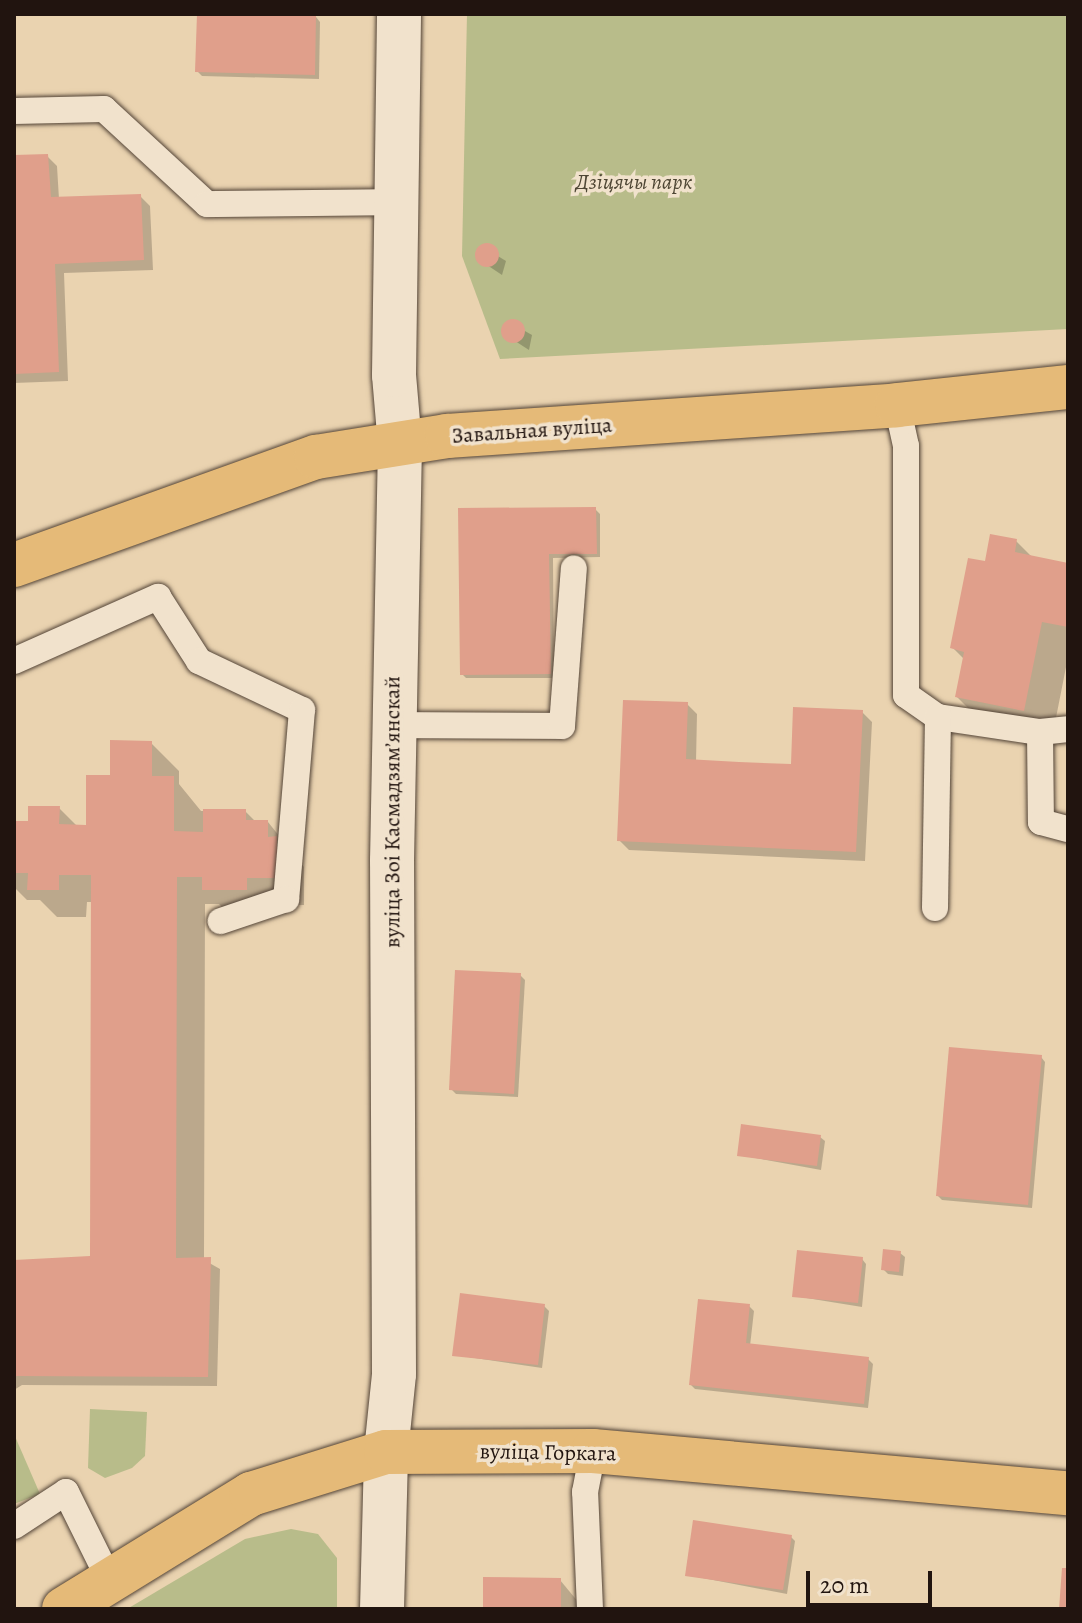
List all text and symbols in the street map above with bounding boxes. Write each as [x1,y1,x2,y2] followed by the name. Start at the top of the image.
[576,170,692,196] park label: Дзіцячы парк
[451,412,613,450] street label: Завальная вуліца
[380,676,406,948] street label: вуліца Зоі Касмадзямʼянскай
[479,1439,617,1467] street label: вуліца Горкага
[810,1555,936,1605] scale bar
[820,1569,869,1601] text: 20 m

